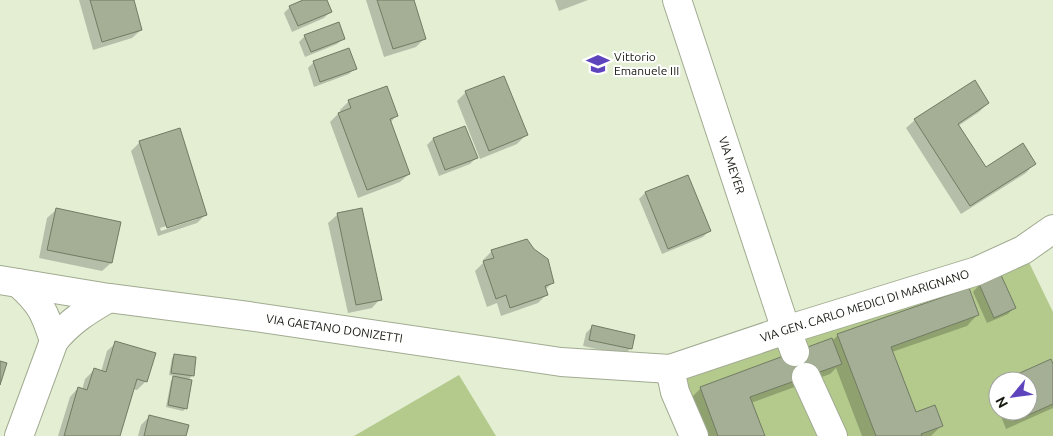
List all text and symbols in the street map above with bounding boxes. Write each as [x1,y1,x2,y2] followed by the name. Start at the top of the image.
[614,50,679,77] place label: Vittorio Emanuele III
[585,51,611,77] school or university icon: Vittorio Emanuele III
[717,135,748,196] street label: VIA MEYER
[758,267,971,344] street label: VIA GEN. CARLO MEDICI DI MARIGNANO
[265,312,404,345] street label: VIA GAETANO DONIZETTI
[988,371,1038,421] north arrow
[992,394,1011,411] text: N

